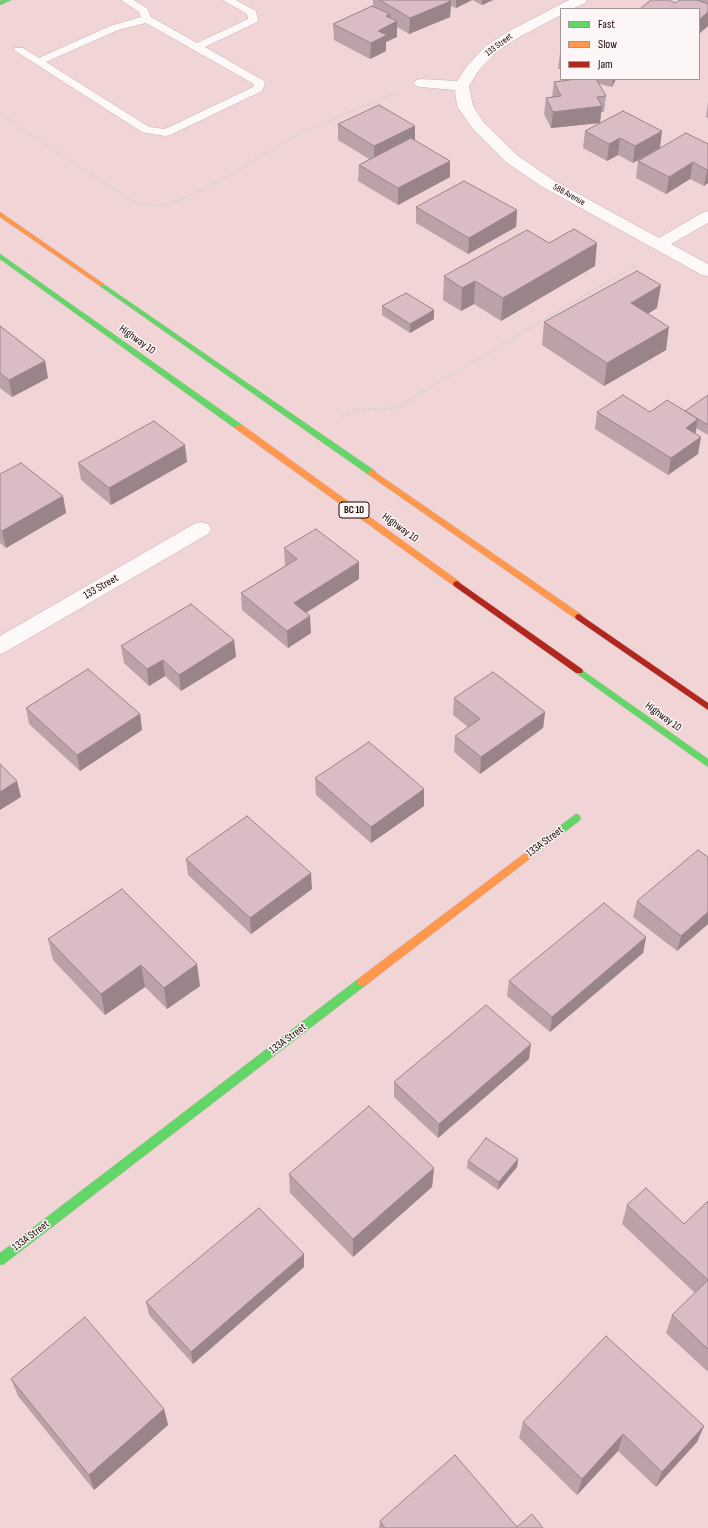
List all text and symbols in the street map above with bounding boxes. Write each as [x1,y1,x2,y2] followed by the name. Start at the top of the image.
[560,8,700,80] legend
[598,17,615,32] text: Fast
[483,31,515,59] street label: 133 Street
[598,37,617,52] text: Slow
[598,57,613,72] text: Jam
[551,182,587,208] street label: 58B Avenue
[116,322,158,358] street label: Highway 10
[339,502,369,518] road number: BC 10
[379,510,421,546] street label: Highway 10
[81,572,121,602] street label: 133 Street
[642,699,684,735] street label: Highway 10
[524,824,566,860] street label: 133A Street
[267,1021,309,1057] street label: 133A Street
[10,1218,52,1254] street label: 133A Street

